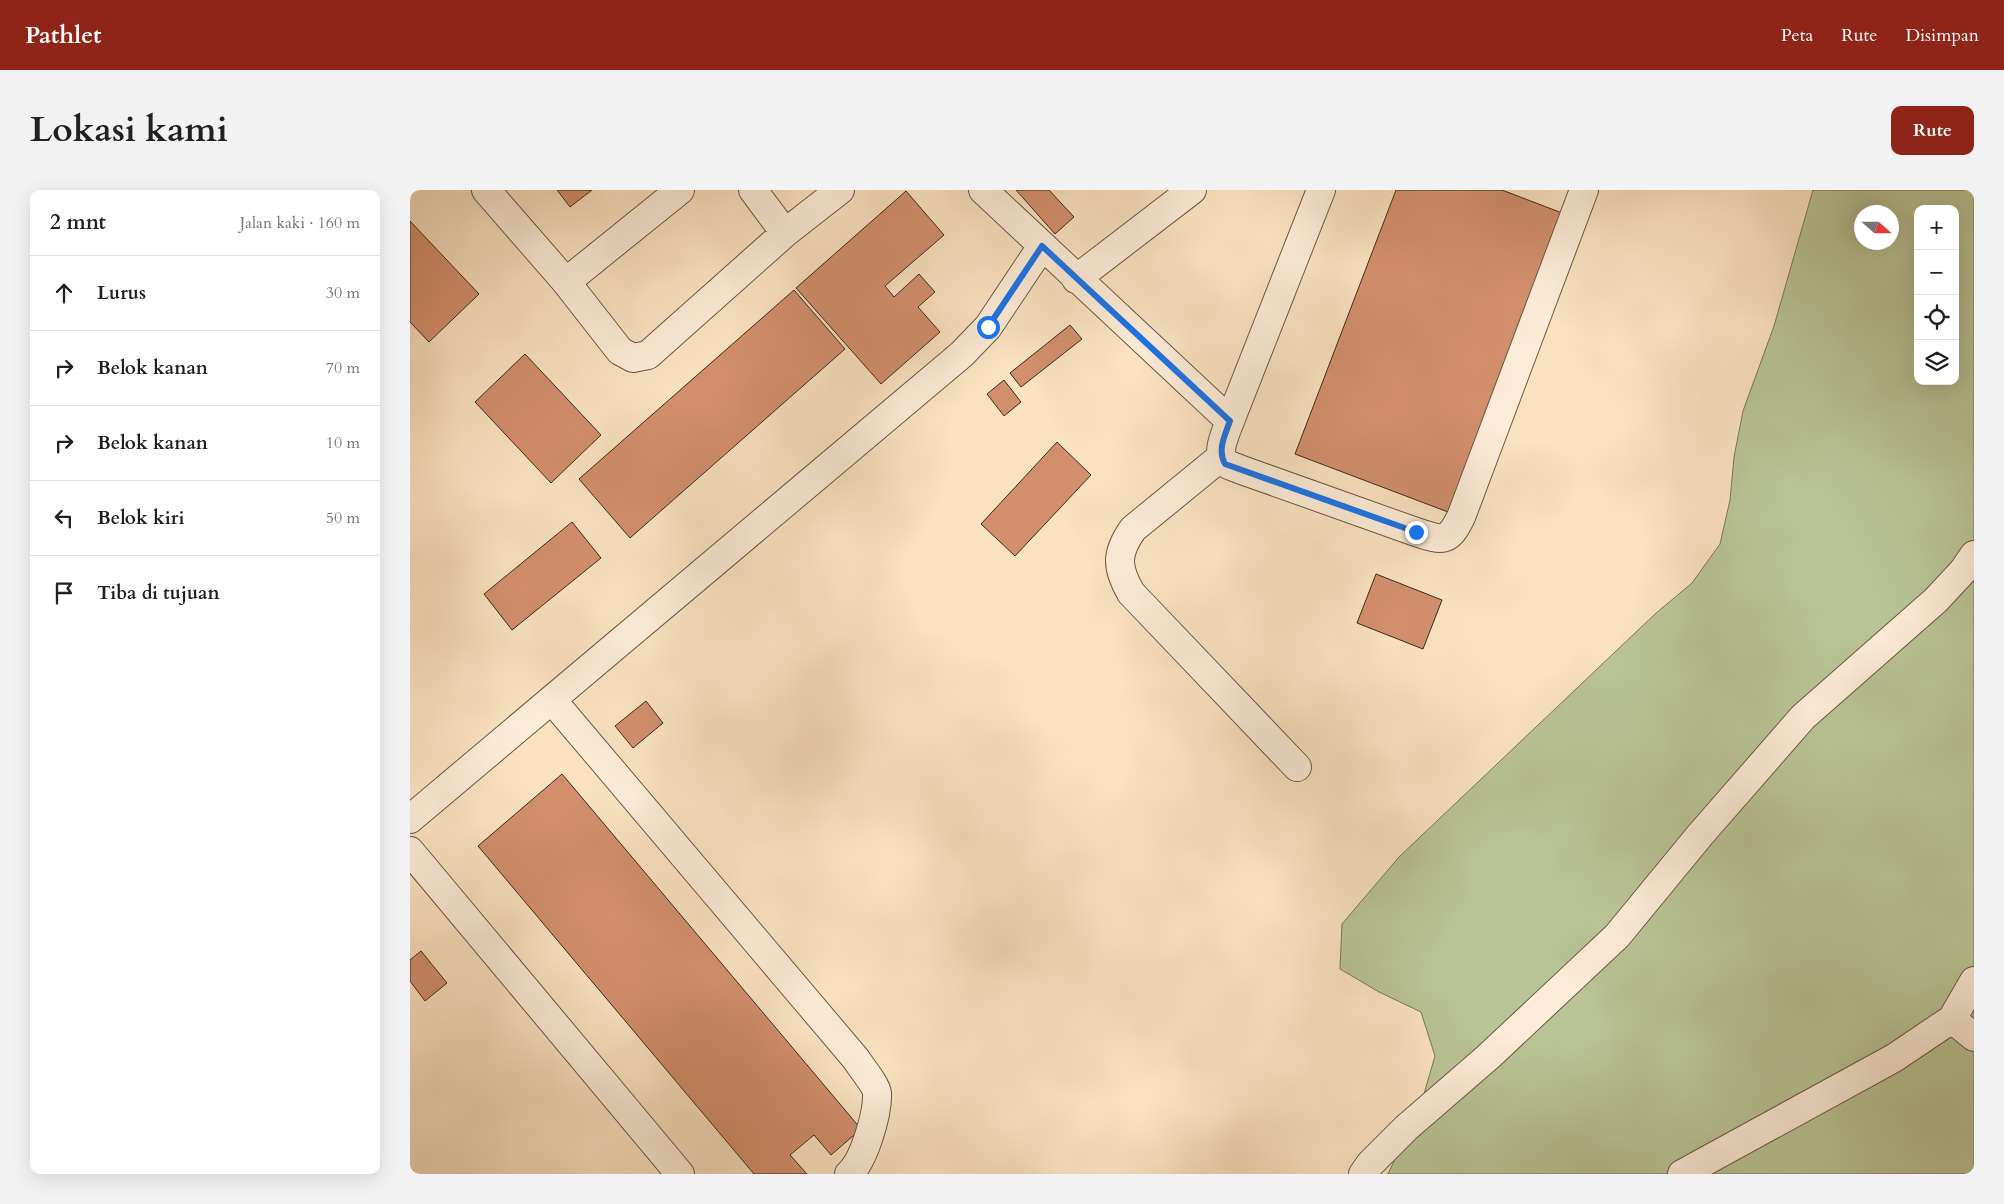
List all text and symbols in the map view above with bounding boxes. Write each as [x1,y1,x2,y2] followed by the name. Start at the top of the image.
[25,19,102,52] text: Pathlet
[1781,23,1813,48] text: Peta
[1841,23,1877,48] text: Rute
[1905,23,1979,48] text: Disimpan
[30,106,228,154] text: Lokasi kami
[1891,106,1974,155] button: Rute
[1854,205,1899,250] north arrow
[1914,205,1959,385] map controls
[1914,205,1959,250] button: +
[50,208,106,237] text: 2 mnt
[240,212,360,234] text: Jalan kaki · 160 m
[1914,250,1959,295] button: −
[50,279,78,307] icon: ahead
[97,280,146,306] text: Lurus
[326,282,360,304] text: 30 m
[1914,295,1959,340] button: locate
[977,316,1000,339] route start
[1914,340,1959,385] button: layers
[50,354,78,382] icon: right
[97,355,208,381] text: Belok kanan
[326,357,360,379] text: 70 m
[50,429,78,457] icon: right
[97,430,208,456] text: Belok kanan
[326,432,360,454] text: 10 m
[50,504,78,532] icon: left
[97,505,184,531] text: Belok kiri
[326,507,360,529] text: 50 m
[1405,521,1428,544] route end
[50,579,78,607] icon: arrive
[97,580,220,606] text: Tiba di tujuan

